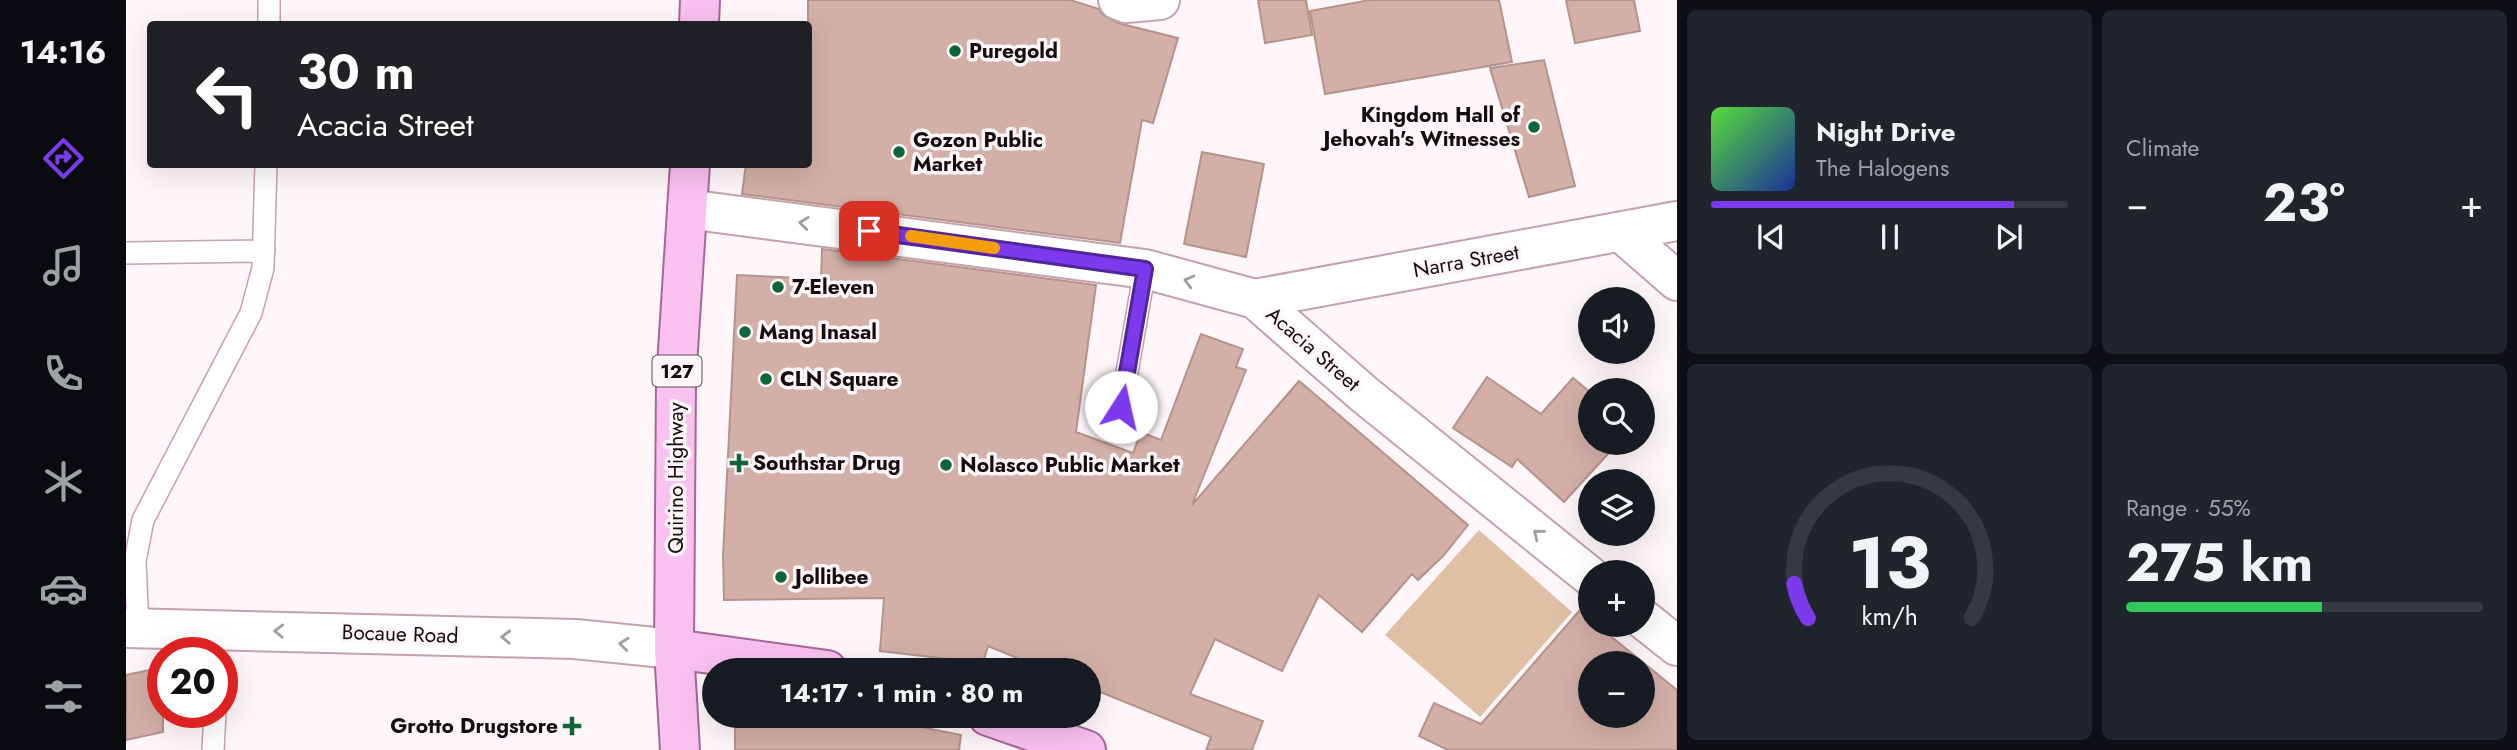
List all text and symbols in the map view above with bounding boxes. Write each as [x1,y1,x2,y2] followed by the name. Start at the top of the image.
[20,29,106,75] text: 14:16
[969,36,1058,66] place label: Puregold
[297,37,415,107] text: 30 m
[947,43,963,59] marker: Puregold
[182,49,273,140] icon: left
[1319,100,1521,154] place label: Kingdom Hall of Jehovah's Witnesses
[297,102,474,148] text: Acacia Street
[1816,113,1956,151] text: Night Drive
[1526,119,1542,135] marker: Kingdom Hall of Jehovah's Witnesses
[913,125,1043,179] place label: Gozon Public Market
[2126,131,2199,165] text: Climate
[39,134,88,183] icon: directions
[891,144,907,160] marker: Gozon Public Market
[1816,151,1949,185] text: The Halogens
[2263,165,2345,241] text: 23°
[2126,176,2148,231] text: −
[2460,176,2483,231] text: +
[839,201,899,261] pin
[850,212,888,250] icon: arrive
[798,215,810,230] one-way arrow
[1752,218,1790,256] icon: previous
[1871,218,1909,256] icon: pause
[1990,218,2028,256] icon: next
[1411,237,1521,285] street label: Narra Street
[39,241,88,290] icon: music
[792,272,874,302] place label: 7-Eleven
[1183,275,1195,289] one-way arrow
[770,279,786,295] marker: 7-Eleven
[1578,287,1655,728] map controls
[1578,287,1655,364] button: sound
[1259,300,1367,398] street label: Acacia Street
[759,317,877,347] place label: Mang Inasal
[737,324,753,340] marker: Mang Inasal
[39,349,88,398] icon: phone
[652,356,702,386] road number: 127
[780,364,899,394] place label: CLN Square
[1084,370,1158,444] position arrow
[758,371,774,387] marker: CLN Square
[1578,378,1655,455] button: search
[661,402,691,554] street label: Quirino Highway
[753,448,901,478] place label: Southstar Drug
[960,450,1180,480] place label: Nolasco Public Market
[731,455,747,471] marker: Southstar Drug
[39,457,88,506] icon: climate
[938,457,954,473] marker: Nolasco Public Market
[1578,469,1655,546] button: layers
[2126,491,2251,525] text: Range · 55%
[1848,510,1931,615] text: 13
[2126,525,2313,601] text: 275 km
[1533,530,1545,543] one-way arrow
[1578,560,1655,637] button: +
[791,562,868,592] place label: Jollibee
[39,564,88,613] icon: car
[773,569,789,585] marker: Jollibee
[1861,598,1918,634] text: km/h
[341,617,459,651] street label: Bocaue Road
[273,623,284,638] one-way arrow
[501,629,511,645] one-way arrow
[619,636,630,651] one-way arrow
[147,637,238,728] speed limit sign: 20
[1578,651,1655,728] button: −
[39,672,88,721] icon: filters
[780,674,1023,712] text: 14:17 · 1 min · 80 m
[390,711,558,741] place label: Grotto Drugstore
[564,718,580,734] marker: Grotto Drugstore

